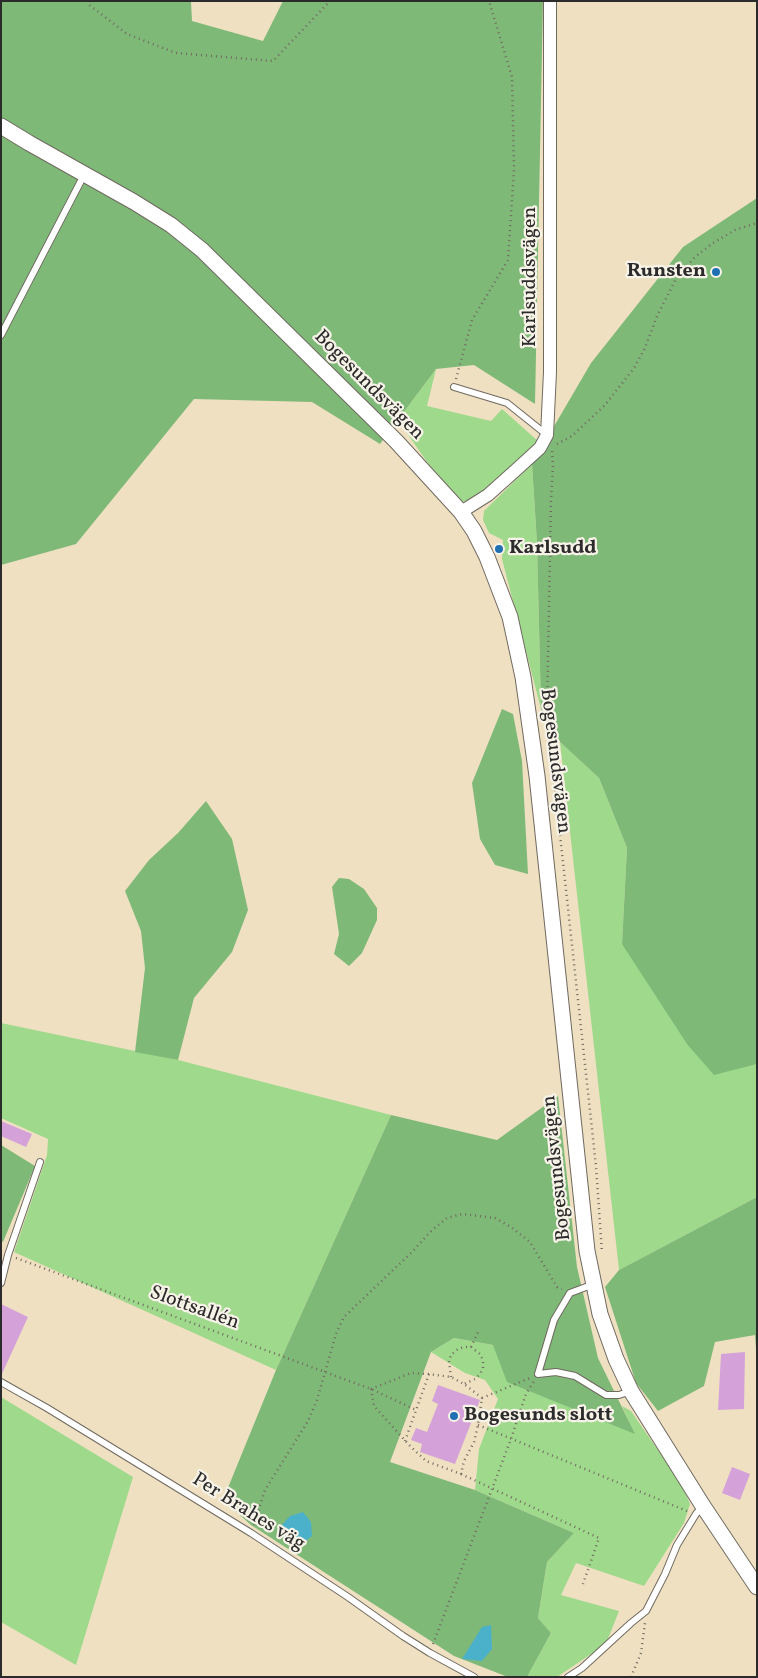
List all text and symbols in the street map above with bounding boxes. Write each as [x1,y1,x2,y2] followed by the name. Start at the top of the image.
[519,207,543,347] street label: Karlsuddsvägen
[627,260,706,284] place label: Runsten
[710,266,722,278] marker: Runsten
[308,326,428,446] street label: Bogesundsvägen
[509,537,596,561] place label: Karlsudd
[493,543,505,555] marker: Karlsudd
[533,687,575,835] street label: Bogesundsvägen
[538,1094,578,1242] street label: Bogesundsvägen
[146,1282,242,1336] street label: Slottsallén
[464,1404,612,1428] place label: Bogesunds slott
[448,1410,460,1422] marker: Bogesunds slott
[187,1469,309,1557] street label: Per Brahes väg

